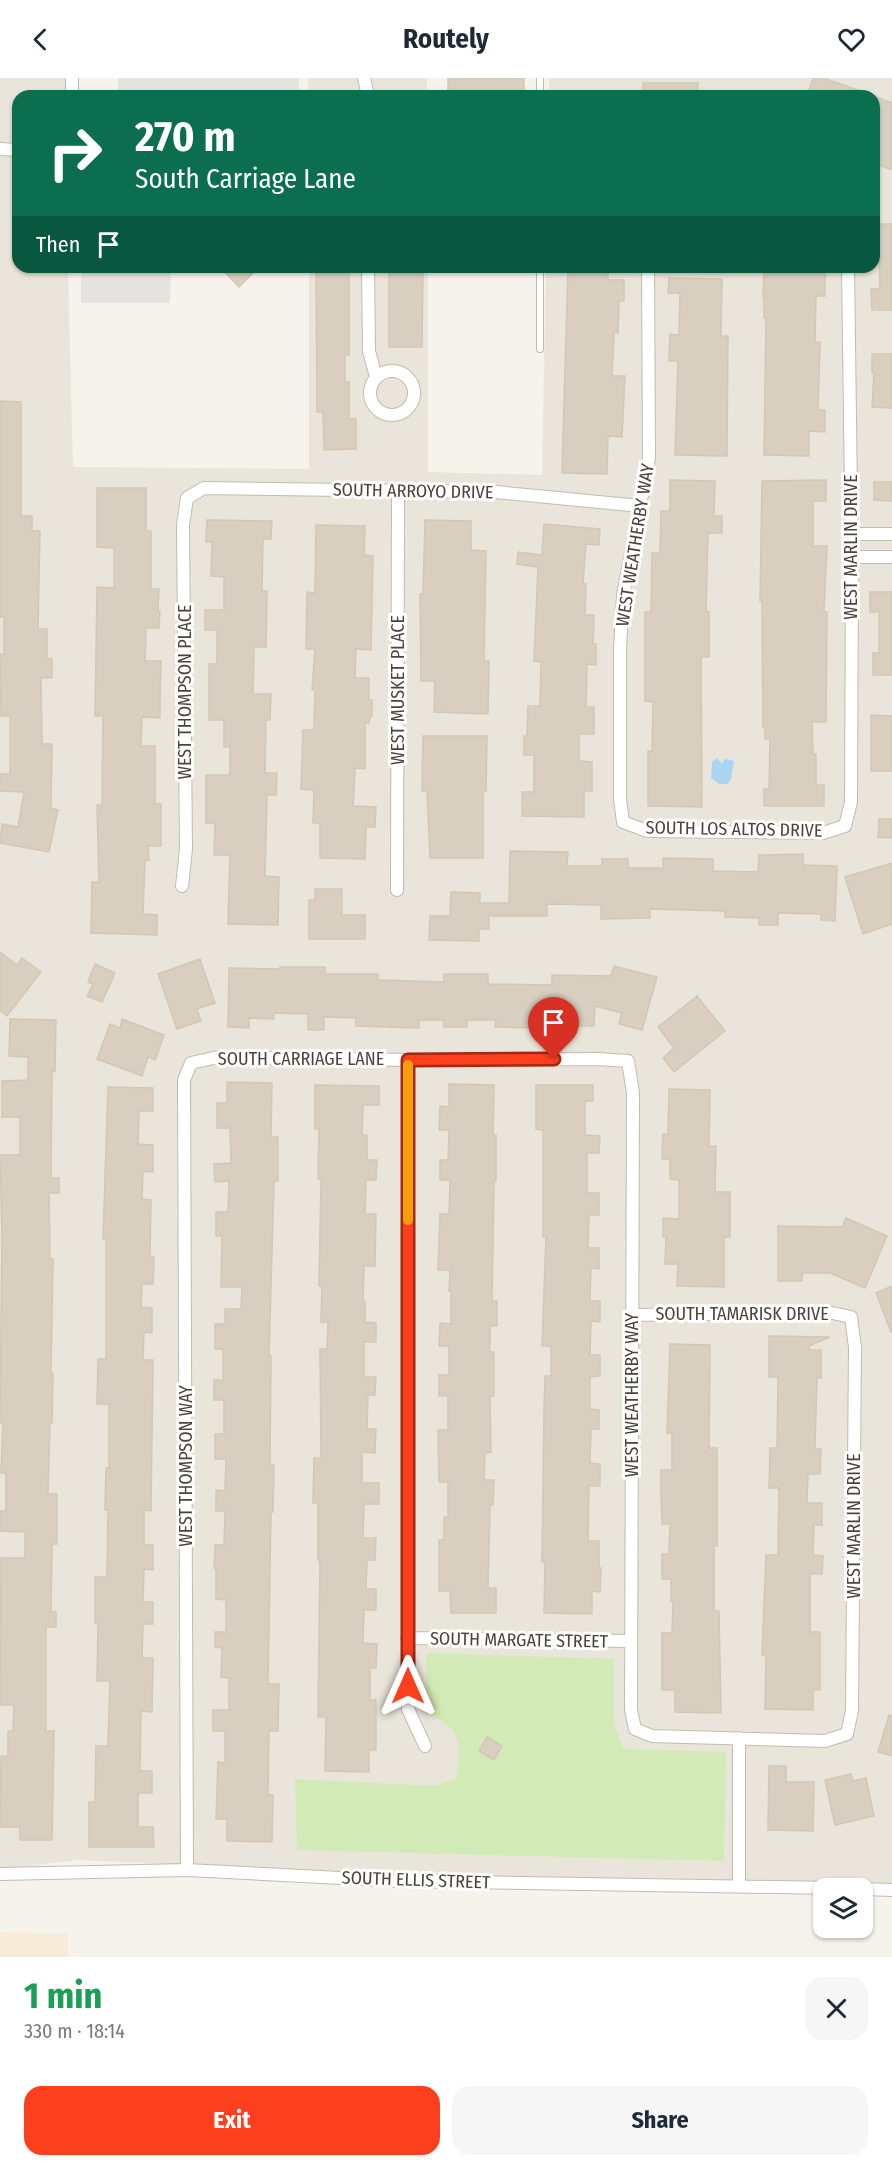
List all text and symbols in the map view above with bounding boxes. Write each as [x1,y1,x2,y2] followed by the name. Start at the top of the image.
[24,23,57,56] icon: back
[403,23,489,55] text: Routely
[835,23,868,56] icon: heart
[135,112,235,162] text: 270 m
[36,114,114,192] icon: right
[135,163,356,195] text: South Carriage Lane
[92,228,125,261] icon: arrive
[36,231,80,258] text: Then
[611,462,659,628] street label: WEST WEATHERBY WAY
[840,474,862,620] street label: WEST MARLIN DRIVE
[333,479,493,503] street label: SOUTH ARROYO DRIVE
[174,605,196,779] street label: WEST THOMPSON PLACE
[387,615,409,765] street label: WEST MUSKET PLACE
[646,816,822,842] street label: SOUTH LOS ALTOS DRIVE
[528,997,579,1059] pin
[537,1006,570,1039] icon: arrive
[218,1048,384,1070] street label: SOUTH CARRIAGE LANE
[655,1303,829,1325] street label: SOUTH TAMARISK DRIVE
[621,1313,643,1477] street label: WEST WEATHERBY WAY
[175,1385,197,1547] street label: WEST THOMPSON WAY
[843,1453,865,1599] street label: WEST MARLIN DRIVE
[430,1627,609,1653] street label: SOUTH MARGATE STREET
[376,1654,440,1718] position arrow
[341,1866,491,1894] street label: SOUTH ELLIS STREET
[813,1878,873,1938] map controls
[813,1878,873,1938] button: layers
[24,1974,102,2018] text: 1 min
[805,1977,868,2040] button: close
[24,2019,125,2043] text: 330 m · 18:14
[24,2086,440,2155] button: Exit
[452,2086,868,2155] button: Share

